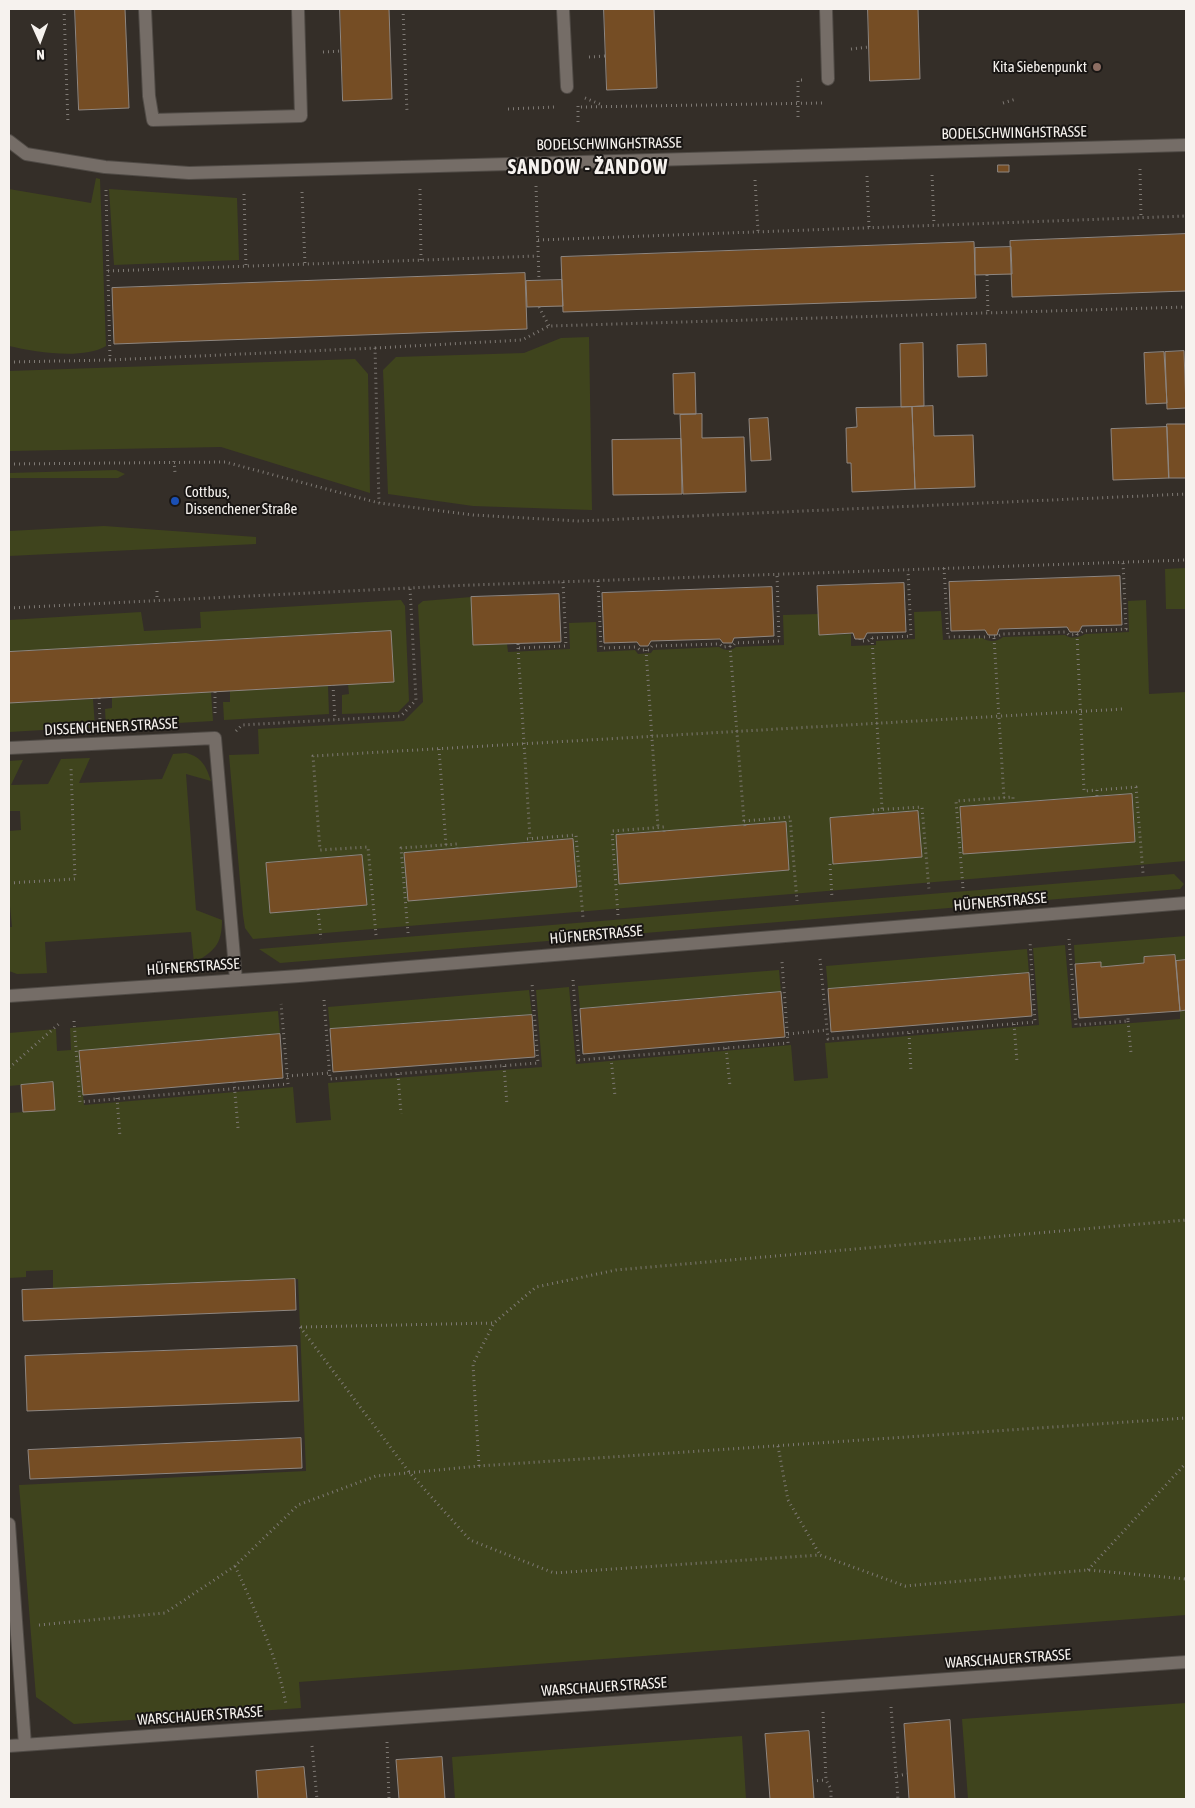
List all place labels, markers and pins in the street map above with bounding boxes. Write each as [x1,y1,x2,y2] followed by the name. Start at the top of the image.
[993,58,1087,76] place label: Kita Siebenpunkt
[1091,61,1103,73] marker: Kita Siebenpunkt
[185,483,297,518] place label: Cottbus, Dissenchener Straße
[169,495,181,507] marker: Cottbus, Dissenchener Straße

